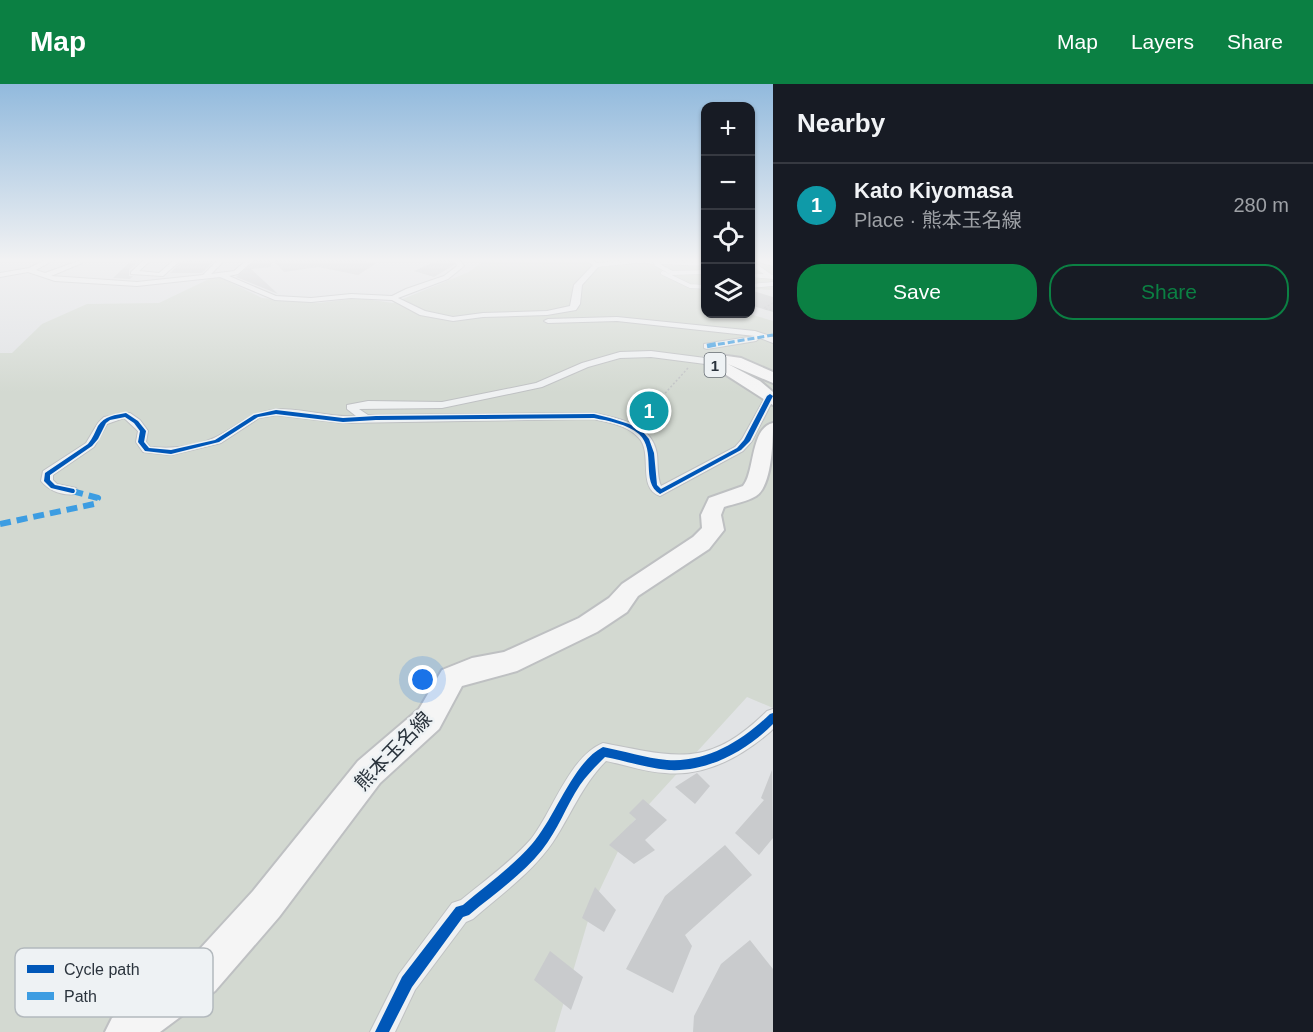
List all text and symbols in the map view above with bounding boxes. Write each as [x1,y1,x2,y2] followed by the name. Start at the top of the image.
[30,26,86,57] text: Map
[1057,30,1098,53] text: Map
[1131,30,1194,53] text: Layers
[1227,30,1283,53] text: Share
[701,102,755,318] map controls
[701,102,755,156] button: +
[797,108,885,138] text: Nearby
[701,156,755,210] button: −
[854,178,1013,203] text: Kato Kiyomasa
[811,194,822,216] text: 1
[1233,194,1289,216] text: 280 m
[854,209,1022,231] text: Place · 熊本玉名線
[701,210,755,264] button: locate
[701,264,755,318] button: layers
[797,264,1037,320] button: Save
[1049,264,1289,320] button: Share
[704,353,726,377] road number: 1
[630,388,668,434] pin: 1
[408,665,437,694] your location
[350,707,436,795] street label: 熊本玉名線
[15,948,213,1017] legend
[64,961,140,978] text: Cycle path
[64,988,97,1005] text: Path

